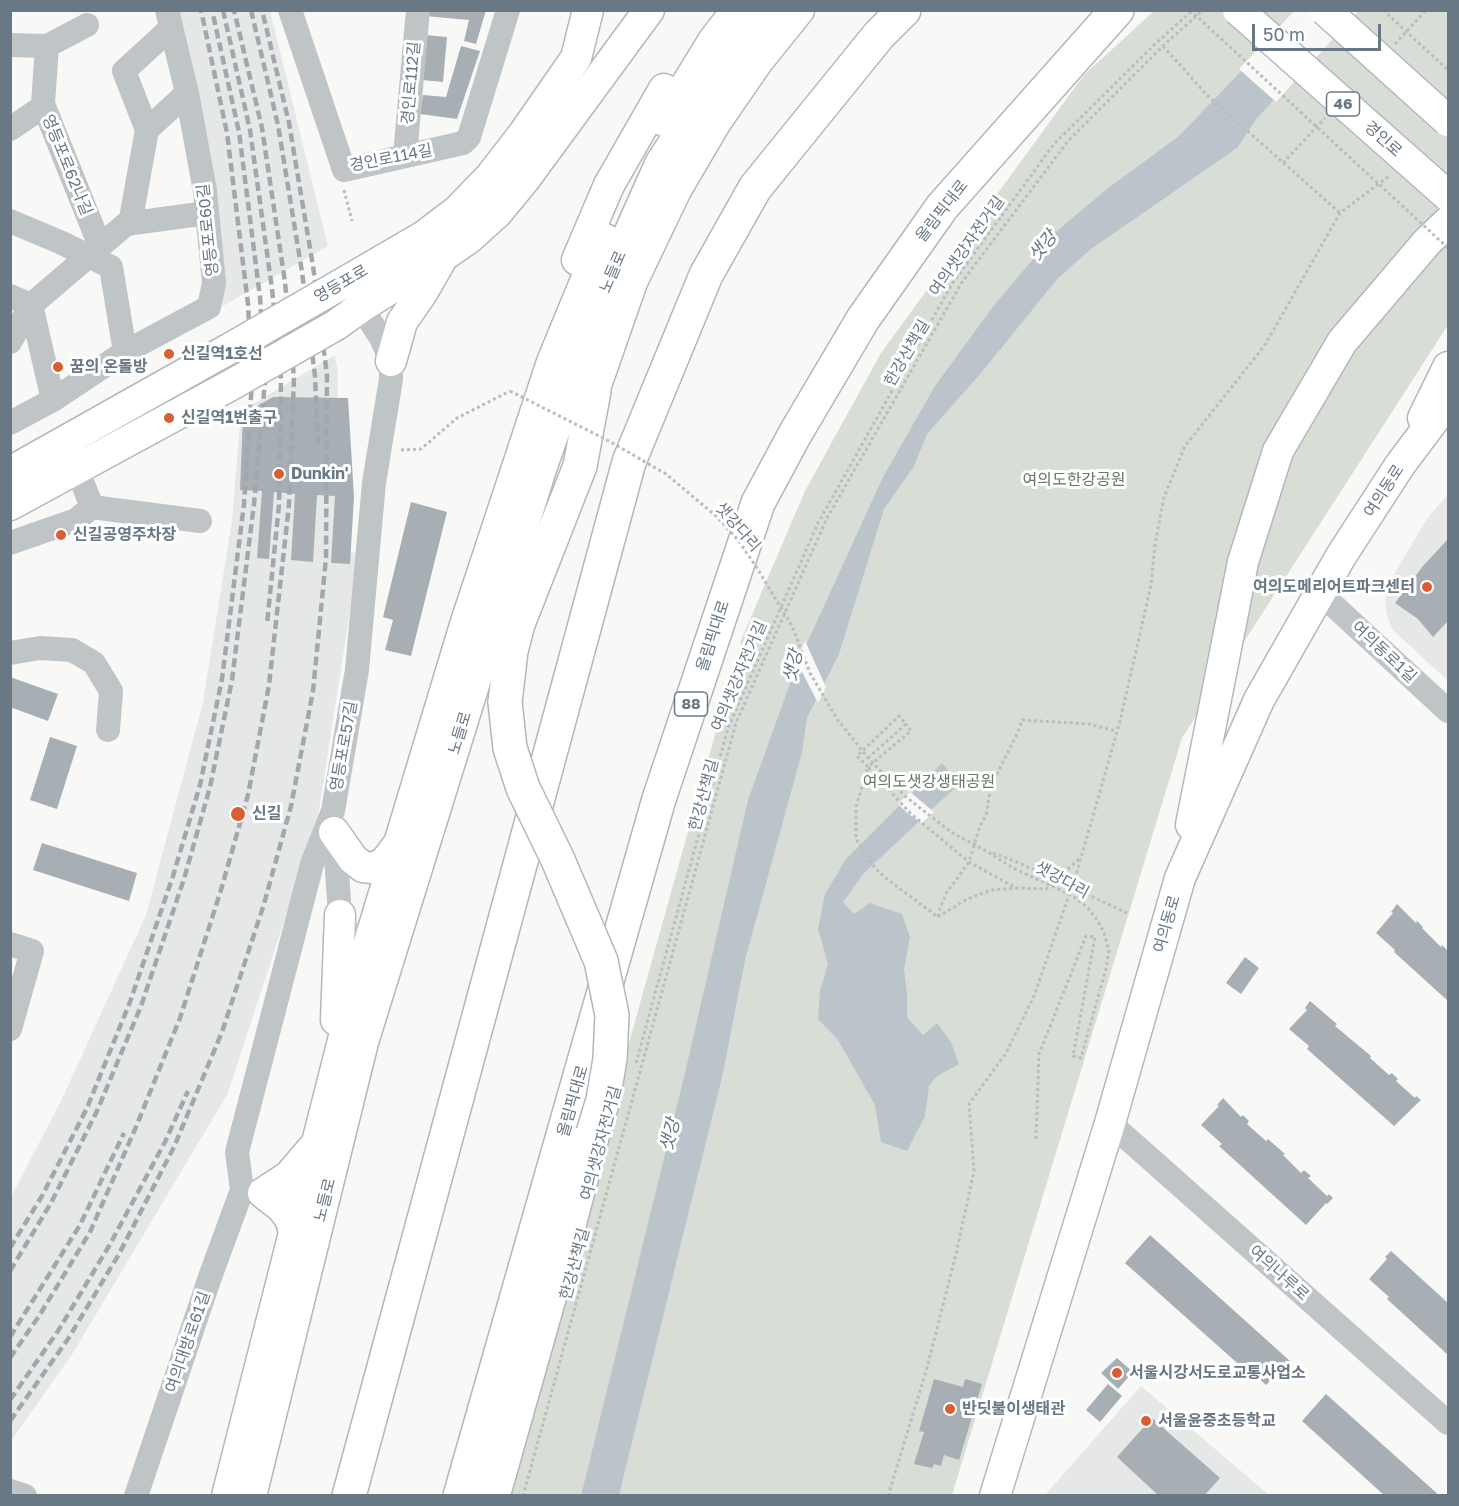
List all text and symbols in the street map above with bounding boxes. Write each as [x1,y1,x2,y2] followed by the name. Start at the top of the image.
[1255,12,1384,50] scale bar
[1263,23,1305,45] text: 50 m
[398,40,424,126] street label: 경인로112길
[1326,92,1360,116] road number: 46
[38,112,96,218] street label: 영등포로62나길
[1360,117,1406,161] street label: 경인로
[348,141,434,175] street label: 경인로114길
[912,176,972,246] street label: 올림픽대로
[194,183,222,277] street label: 영등포로60길
[925,192,1009,300] street label: 여의샛강자전거길
[1024,226,1062,266] water label: 샛강
[596,248,630,296] street label: 노들로
[311,261,371,307] street label: 영등포로
[880,316,934,390] street label: 한강산책길
[181,344,263,364] place label: 신길역1호선
[162,347,176,361] marker: 신길역1호선
[70,357,148,377] place label: 꿈의 온돌방
[51,360,65,374] marker: 꿈의 온돌방
[181,408,278,428] place label: 신길역1번출구
[162,411,176,425] marker: 신길역1번출구
[1360,461,1408,521] street label: 여의동로
[291,464,349,484] place label: Dunkin'
[272,467,286,481] marker: Dunkin'
[1022,470,1126,490] park label: 여의도한강공원
[711,498,765,556] street label: 샛강다리
[73,525,176,545] place label: 신길공영주차장
[54,528,68,542] marker: 신길공영주차장
[1253,577,1415,597] place label: 여의도메리어트파크센터
[1420,580,1434,594] marker: 여의도메리어트파크센터
[692,598,734,674] street label: 올림픽대로
[1348,617,1420,687] street label: 여의동로1길
[707,618,771,734] street label: 여의샛강자전거길
[779,647,807,685] water label: 샛강
[674,692,708,716] road number: 88
[327,699,361,793] street label: 영등포로57길
[444,709,476,757] street label: 노들로
[685,757,723,833] street label: 한강산책길
[863,772,995,792] park label: 여의도샛강생태공원
[252,804,281,824] place label: 신길
[229,805,247,823] marker: 신길
[1032,857,1092,903] street label: 샛강다리
[1150,893,1184,955] street label: 여의동로
[554,1063,592,1139] street label: 올림픽대로
[576,1084,626,1202] street label: 여의샛강자전거길
[655,1116,685,1154] water label: 샛강
[310,1176,340,1224] street label: 노들로
[556,1226,594,1302] street label: 한강산책길
[1245,1241,1313,1305] street label: 여의나루로
[162,1289,214,1395] street label: 여의대방로61길
[1129,1363,1306,1383] place label: 서울시강서도로교통사업소
[1110,1366,1124,1380] marker: 서울시강서도로교통사업소
[962,1399,1065,1419] place label: 반딧불이생태관
[943,1402,957,1416] marker: 반딧불이생태관
[1158,1411,1276,1431] place label: 서울윤중초등학교
[1139,1414,1153,1428] marker: 서울윤중초등학교

